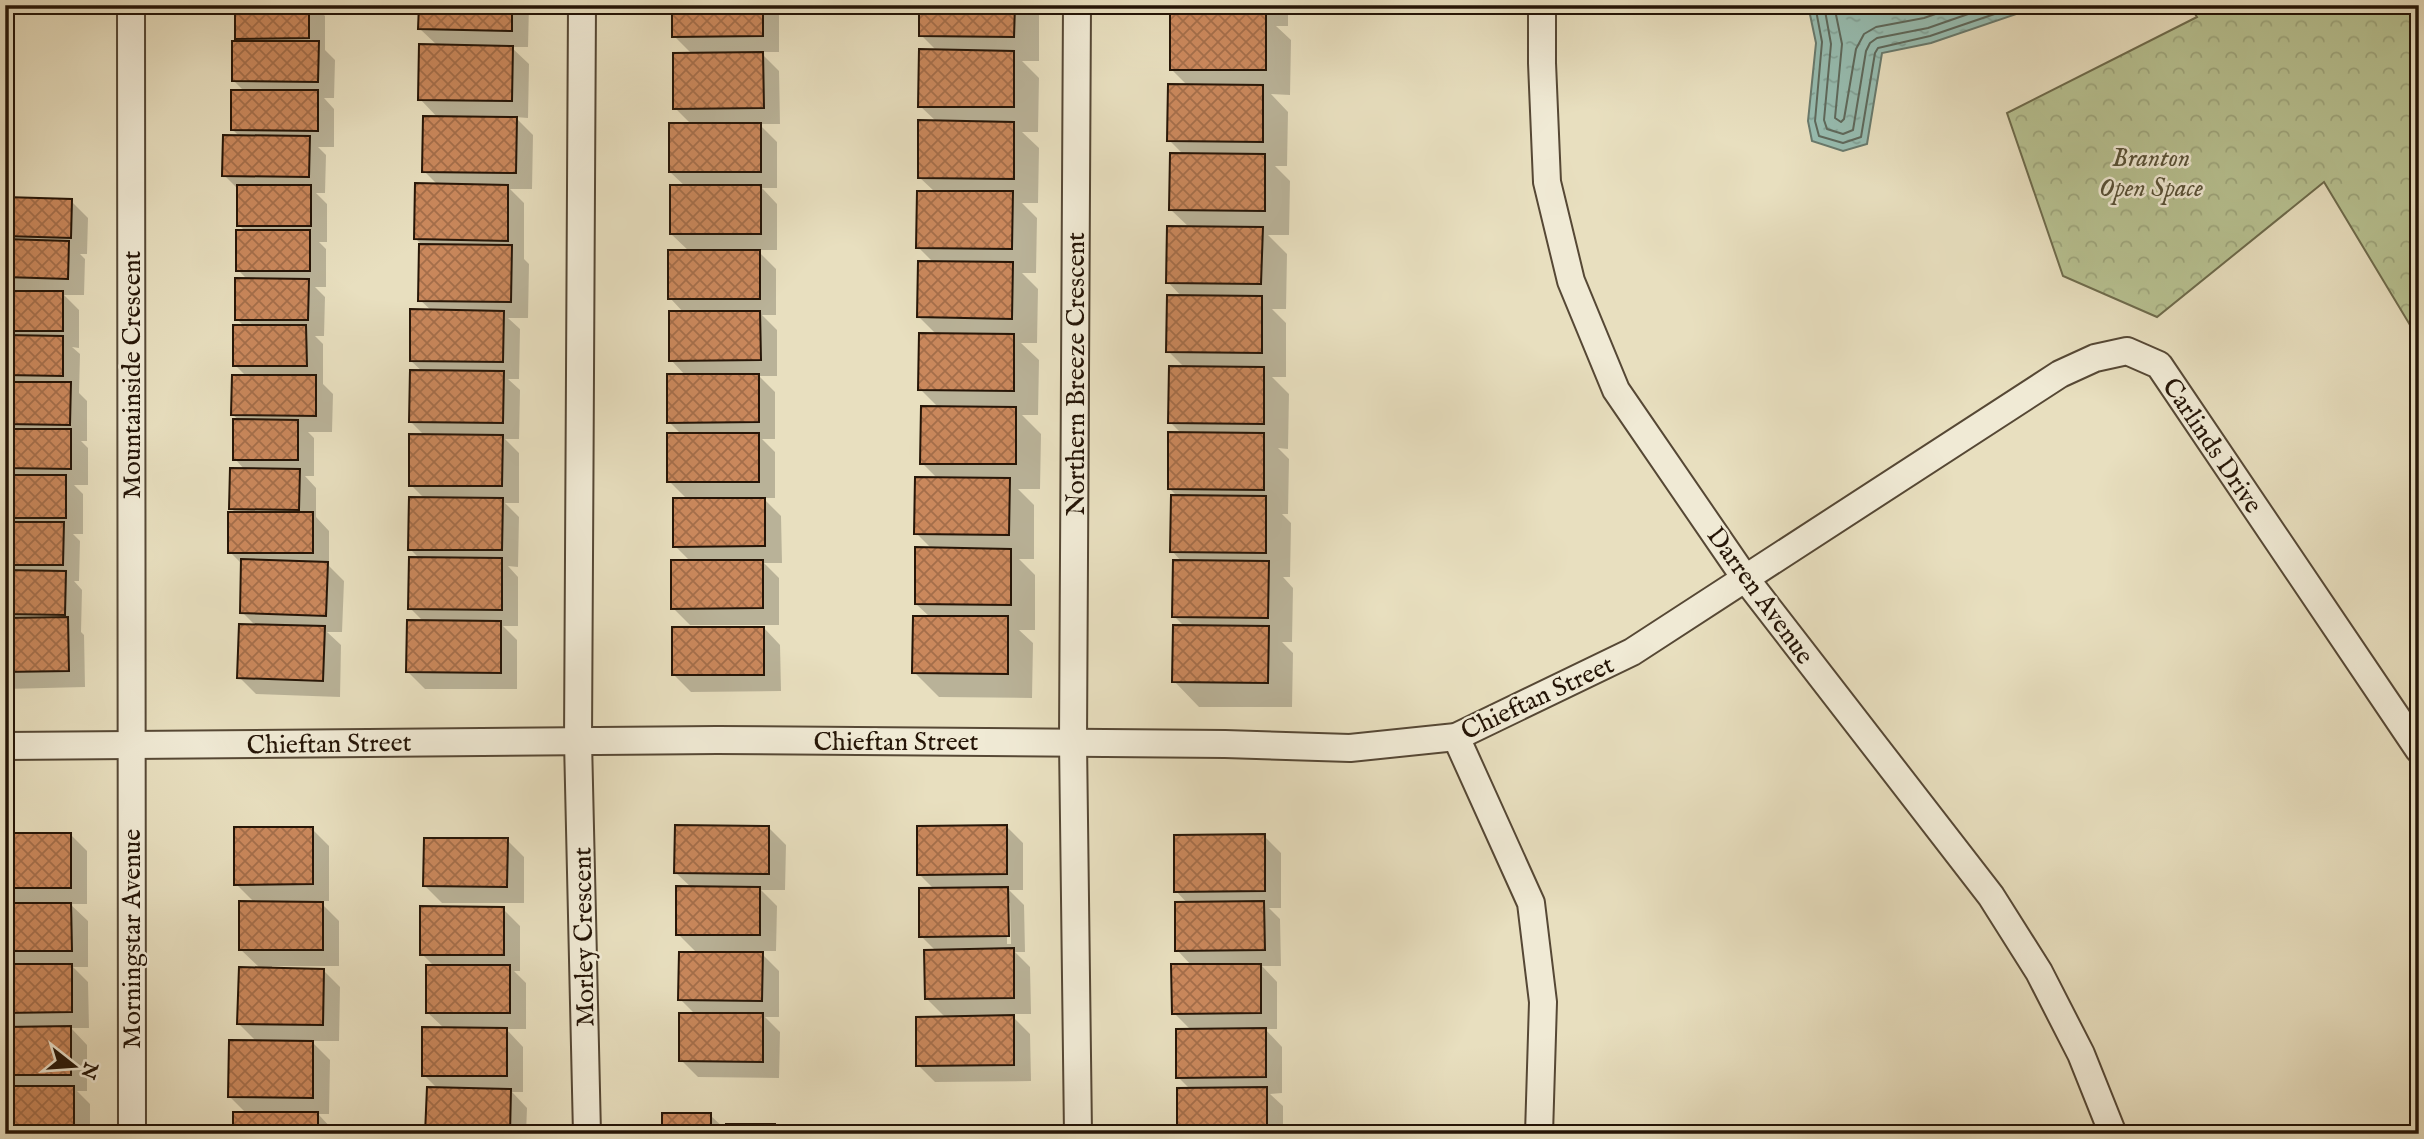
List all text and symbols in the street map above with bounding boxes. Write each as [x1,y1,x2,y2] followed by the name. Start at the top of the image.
[2099,142,2203,205] park label: Branton Open Space
[1060,232,1093,516] street label: Northern Breeze Crescent
[116,251,149,499] street label: Mountainside Crescent
[2154,372,2269,520] street label: Carlinds Drive
[1699,521,1821,671] street label: Darren Avenue
[1456,649,1619,748] street label: Chieftan Street
[814,726,979,759] street label: Chieftan Street
[246,727,412,762] street label: Chieftan Street
[116,829,149,1049] street label: Morningstar Avenue
[566,847,603,1027] street label: Morley Crescent
[38,1030,108,1100] north arrow
[74,1058,103,1082] text: N

